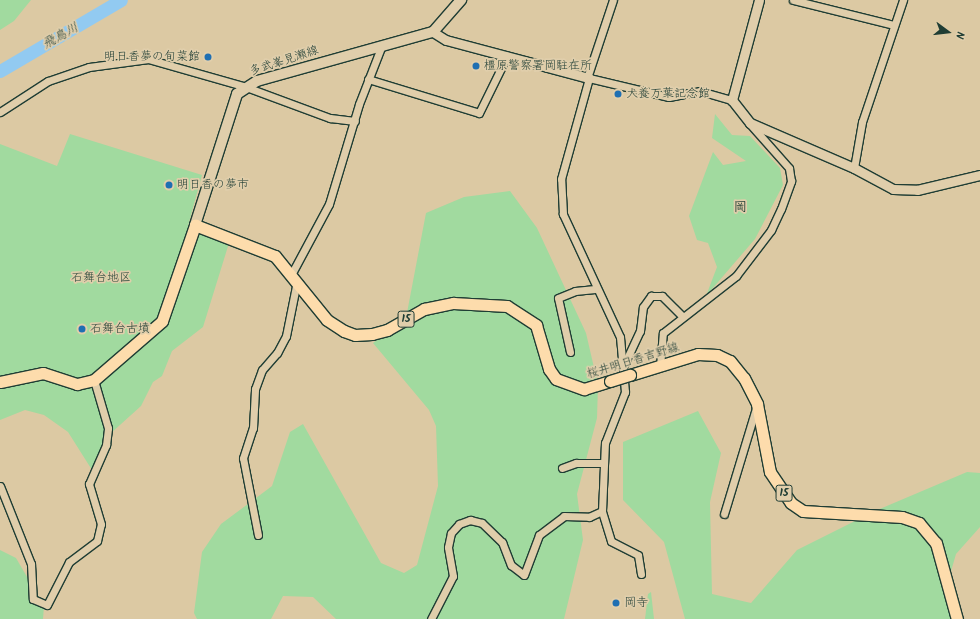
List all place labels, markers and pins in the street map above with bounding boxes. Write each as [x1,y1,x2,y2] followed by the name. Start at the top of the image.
[104,50,200,64] place label: 明日香夢の旬菜館
[203,52,213,62] marker: 明日香夢の旬菜館
[484,59,592,73] place label: 橿原警察署岡駐在所
[471,61,481,71] marker: 橿原警察署岡駐在所
[626,87,710,101] place label: 犬養万葉記念館
[613,89,623,99] marker: 犬養万葉記念館
[177,178,249,192] place label: 明日香の夢市
[164,180,174,190] marker: 明日香の夢市
[90,322,150,336] place label: 石舞台古墳
[77,324,87,334] marker: 石舞台古墳
[624,596,648,610] place label: 岡寺
[611,598,621,608] marker: 岡寺

